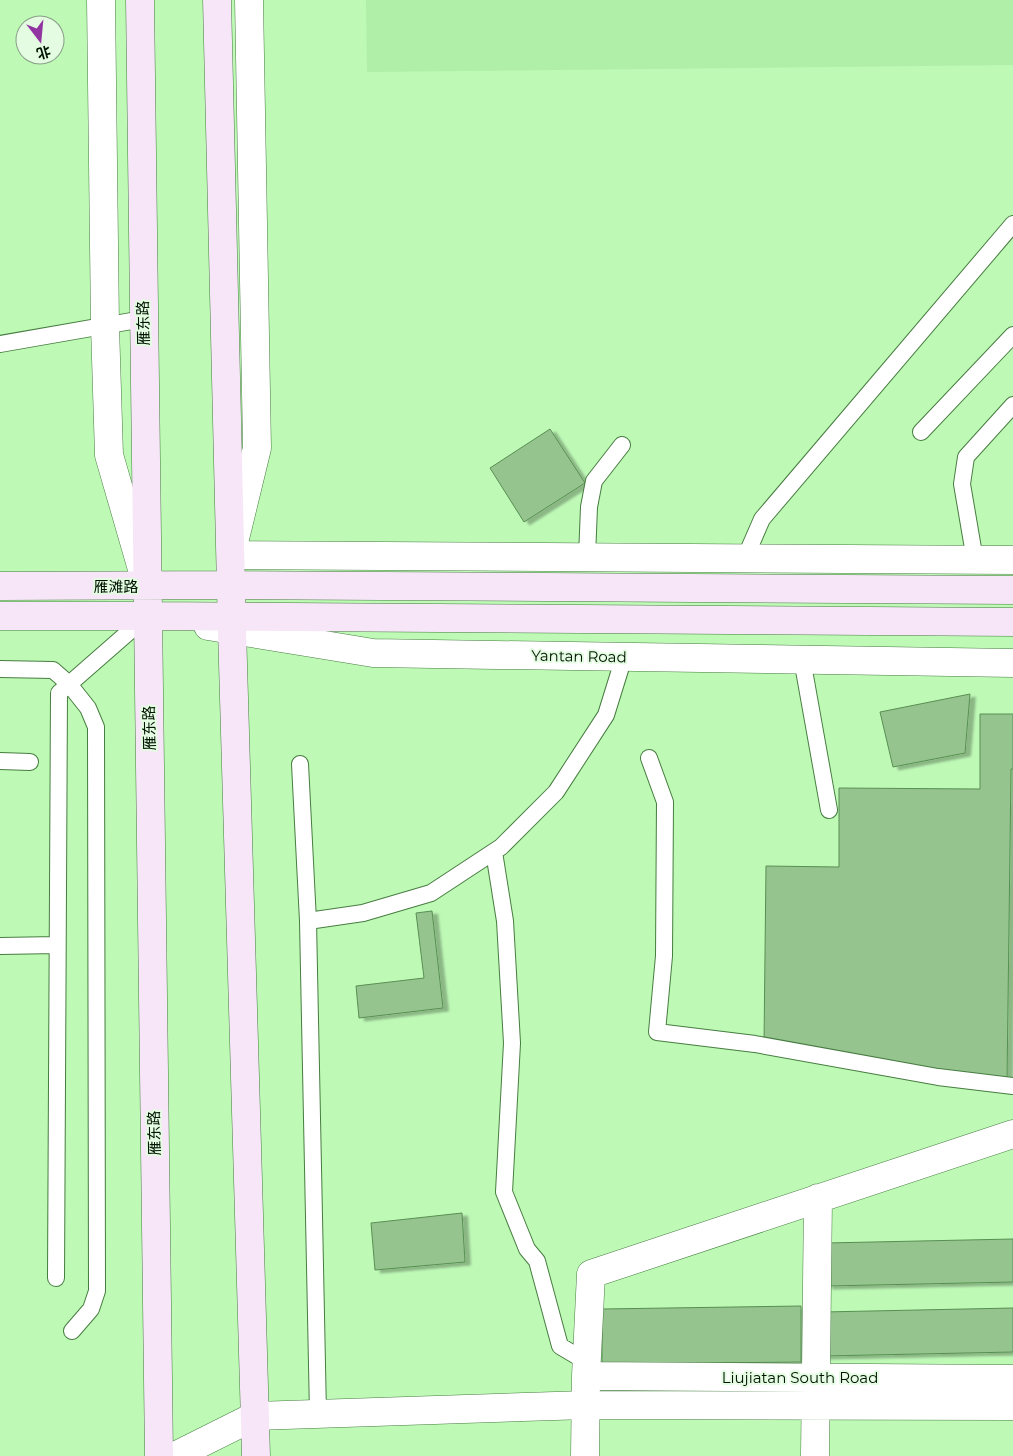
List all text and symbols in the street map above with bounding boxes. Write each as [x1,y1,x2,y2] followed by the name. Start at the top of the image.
[15,15,65,65] north arrow
[34,42,53,63] text: 北
[133,300,153,346] street label: 雁东路
[93,577,139,596] street label: 雁滩路
[531,646,627,666] street label: Yantan Road
[139,705,159,751] street label: 雁东路
[144,1110,164,1156] street label: 雁东路
[722,1368,878,1387] street label: Liujiatan South Road

